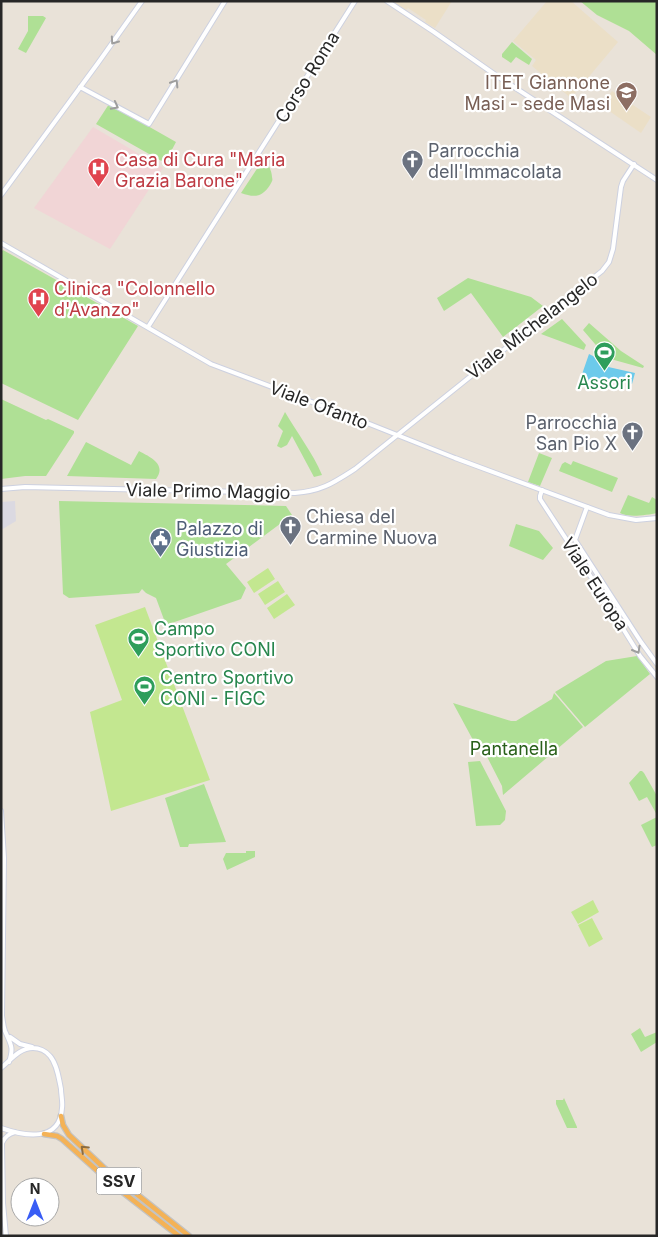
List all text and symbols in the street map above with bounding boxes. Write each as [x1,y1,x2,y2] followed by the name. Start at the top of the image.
[271,27,343,127] street label: Corso Roma
[111,35,120,45] one-way arrow
[465,72,610,114] place label: ITET Giannone Masi - sede Masi
[168,79,178,88] one-way arrow
[614,80,638,111] school or university icon: ITET Giannone Masi - sede Masi
[109,100,118,110] one-way arrow
[428,140,562,182] place label: Parrocchia dell'Immacolata
[400,148,424,179] church icon: Parrocchia dell'Immacolata
[115,149,285,191] place label: Casa di Cura "Maria Grazia Barone"
[87,157,111,188] hospital icon: Casa di Cura "Maria Grazia Barone"
[462,268,602,384] street label: Viale Michelangelo
[54,278,215,320] place label: Clinica "Colonnello d'Avanzo"
[26,286,50,317] hospital icon: Clinica "Colonnello d'Avanzo"
[592,340,616,371] sports icon: Assori
[577,372,631,393] place label: Assori
[267,377,371,433] street label: Viale Ofanto
[525,412,617,454] place label: Parrocchia San Pio X
[621,420,645,451] church icon: Parrocchia San Pio X
[125,479,291,503] street label: Viale Primo Maggio
[306,506,437,548] place label: Chiesa del Carmine Nuova
[278,514,302,545] church icon: Chiesa del Carmine Nuova
[176,518,263,560] place label: Palazzo di Giustizia
[148,526,172,557] public building icon: Palazzo di Giustizia
[557,533,633,635] street label: Viale Europa
[154,618,276,660] place label: Campo Sportivo CONI
[126,626,150,657] sports icon: Campo Sportivo CONI
[630,644,640,653] one-way arrow
[160,667,294,709] place label: Centro Sportivo CONI - FIGC
[132,675,156,706] sports icon: Centro Sportivo CONI - FIGC
[470,738,558,759] park label: Pantanella
[80,1146,89,1155] one-way arrow
[96,1168,142,1194] road number: SSV
[10,1177,60,1227] north arrow
[30,1180,40,1197] text: N

